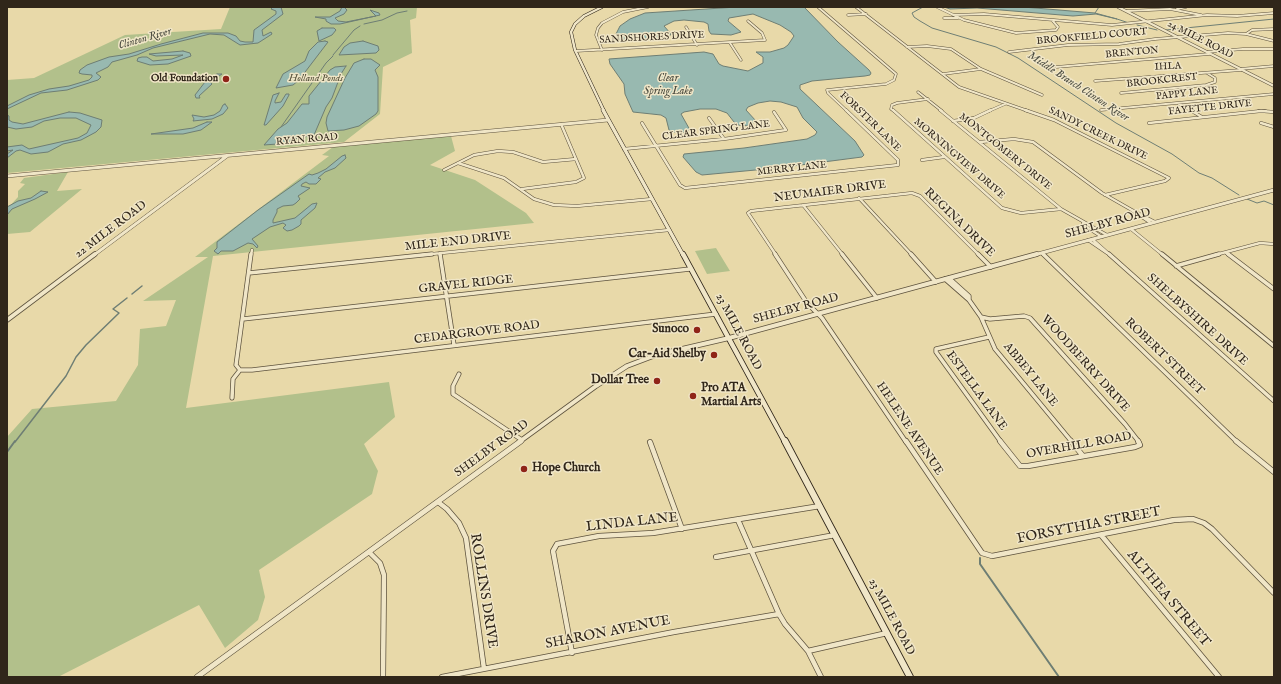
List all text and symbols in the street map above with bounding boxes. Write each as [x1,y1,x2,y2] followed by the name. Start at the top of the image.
[1165,18,1235,62] street label: 24 MILE ROAD
[117,25,173,53] water label: Clinton River
[1036,26,1148,48] street label: BROOKFIELD COURT
[599,29,705,47] street label: SANDSHORES DRIVE
[1105,45,1159,61] street label: BRENTON
[1025,49,1131,125] water label: Middle Branch Clinton River
[1154,60,1182,74] street label: IHLA
[1126,71,1198,91] street label: BROOKCREST
[644,72,692,98] water label: Clear Spring Lake
[151,73,218,85] place label: Old Foundation
[289,73,343,85] park label: Holland Ponds
[221,74,231,84] marker: Old Foundation
[1155,85,1219,103] street label: PAPPY LANE
[837,90,903,154] street label: FORSTER LANE
[1168,98,1252,118] street label: FAYETTE DRIVE
[1047,105,1149,163] street label: SANDY CREEK DRIVE
[956,111,1054,193] street label: MONTGOMERY DRIVE
[911,116,1007,202] street label: MORNINGVIEW DRIVE
[661,118,771,144] street label: CLEAR SPRING LANE
[276,131,338,149] street label: RYAN ROAD
[757,159,827,179] street label: MERRY LANE
[773,178,887,206] street label: NEUMAIER DRIVE
[921,186,997,260] street label: REGINA DRIVE
[72,198,150,262] street label: 22 MILE ROAD
[1064,206,1152,242] street label: SHELBY ROAD
[404,229,512,255] street label: MILE END DRIVE
[1144,271,1250,369] street label: SHELBYSHIRE DRIVE
[418,273,514,297] street label: GRAVEL RIDGE
[712,291,764,373] street label: 23 MILE ROAD
[752,291,840,327] street label: SHELBY ROAD
[1038,313,1132,415] street label: WOODBERRY DRIVE
[1121,316,1207,398] street label: ROBERT STREET
[413,318,541,348] street label: CEDARGROVE ROAD
[652,323,689,337] place label: Sunoco
[692,325,702,335] marker: Sunoco
[1000,340,1060,410] street label: ABBEY LANE
[628,348,706,362] place label: Car-Aid Shelby
[942,348,1010,434] street label: ESTELLA LANE
[709,350,719,360] marker: Car-Aid Shelby
[591,374,649,388] place label: Dollar Tree
[652,376,662,386] marker: Dollar Tree
[872,380,946,478] street label: HELENE AVENUE
[701,382,761,410] place label: Pro ATA Martial Arts
[688,391,698,401] marker: Pro ATA Martial Arts
[452,417,532,481] street label: SHELBY ROAD
[1025,430,1133,462] street label: OVERHILL ROAD
[532,462,600,476] place label: Hope Church
[519,464,529,474] marker: Hope Church
[1016,504,1162,548] street label: FORSYTHIA STREET
[585,510,679,536] street label: LINDA LANE
[466,532,500,650] street label: ROLLINS DRIVE
[1123,547,1213,651] street label: ALTHEA STREET
[865,576,917,658] street label: 23 MILE ROAD
[544,613,672,653] street label: SHARON AVENUE

